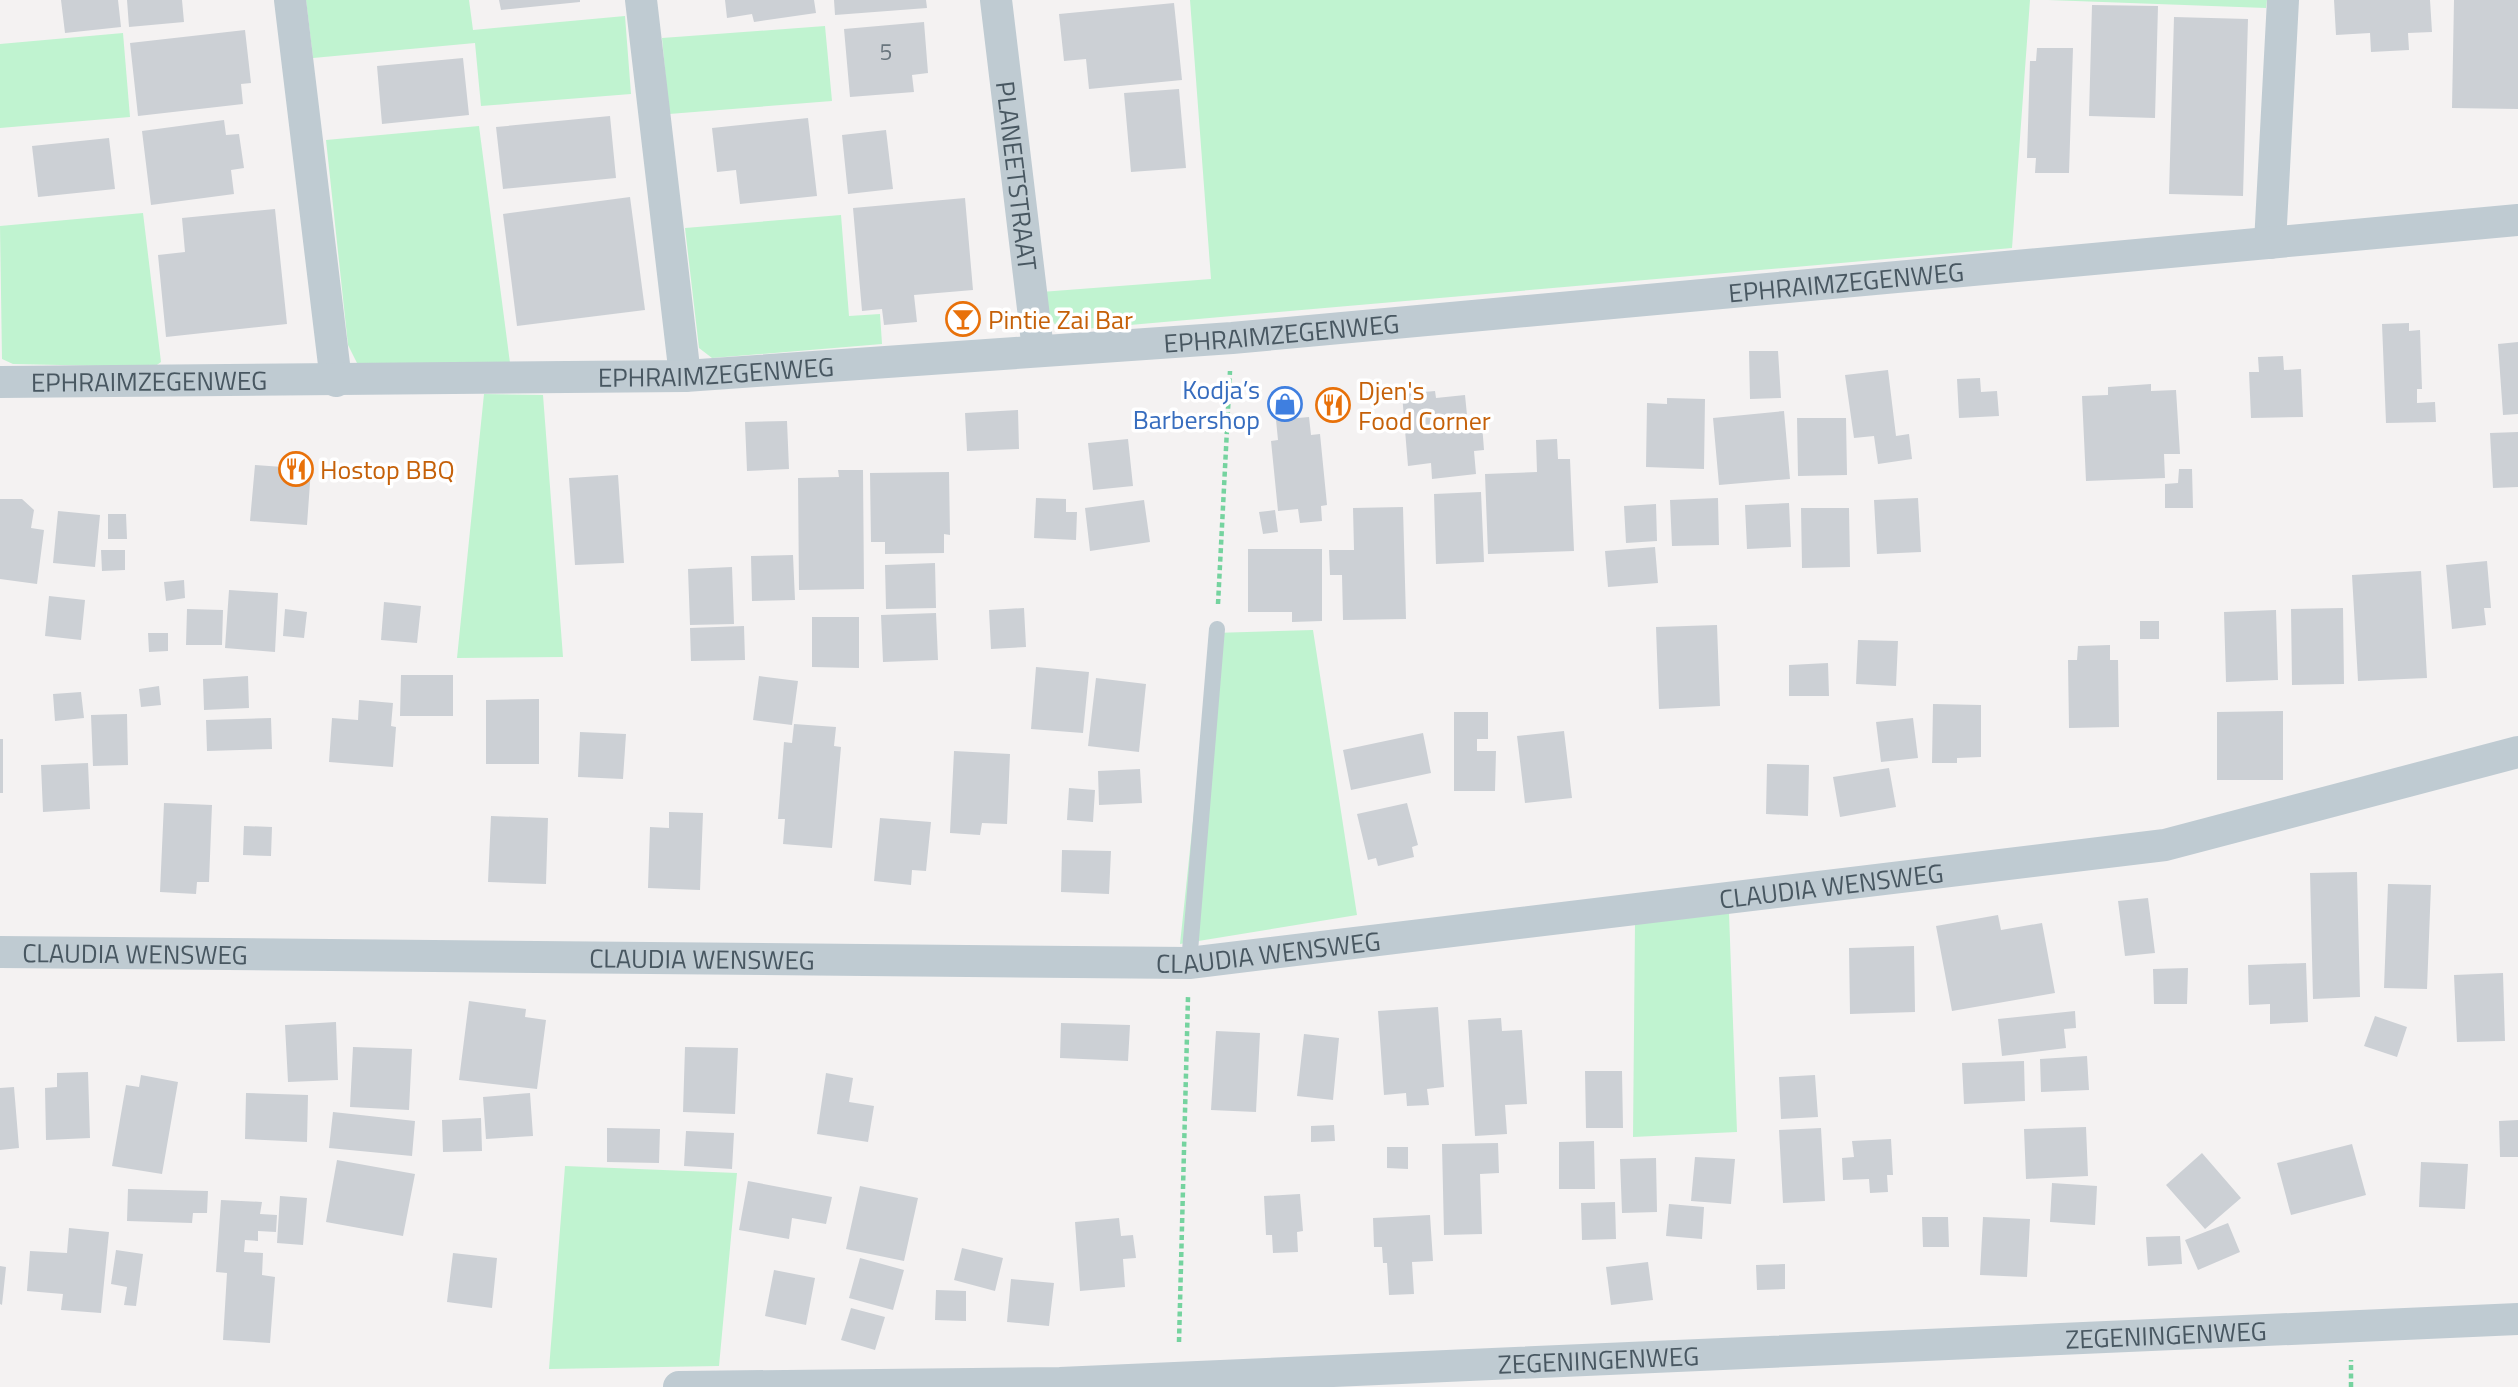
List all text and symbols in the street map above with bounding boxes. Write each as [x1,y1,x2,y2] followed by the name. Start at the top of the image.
[880,34,892,69] house number: 5
[986,79,1048,273] street label: PLANEETSTRAAT
[1727,251,1966,312] street label: EPHRAIMZEGENWEG
[944,300,982,338] bar icon: Pintie Zai Bar
[988,300,1133,339] place label: Pintie Zai Bar
[1162,303,1401,362] street label: EPHRAIMZEGENWEG
[598,346,835,396] street label: EPHRAIMZEGENWEG
[31,360,267,401] street label: EPHRAIMZEGENWEG
[1133,370,1260,439] place label: Kodja’s Barbershop
[1358,371,1491,440] place label: Djen's Food Corner
[1266,385,1304,423] shop icon: Kodja’s Barbershop
[1314,386,1352,424] restaurant icon: Djen's Food Corner
[277,450,315,488] restaurant icon: Hostop BBQ
[320,450,455,489] place label: Hostop BBQ
[1717,852,1946,918] street label: CLAUDIA WENSWEG
[1156,921,1383,983] street label: CLAUDIA WENSWEG
[22,933,248,974] street label: CLAUDIA WENSWEG
[589,938,815,979] street label: CLAUDIA WENSWEG
[2064,1311,2267,1358] street label: ZEGENINGENWEG
[1497,1335,1700,1383] street label: ZEGENINGENWEG

